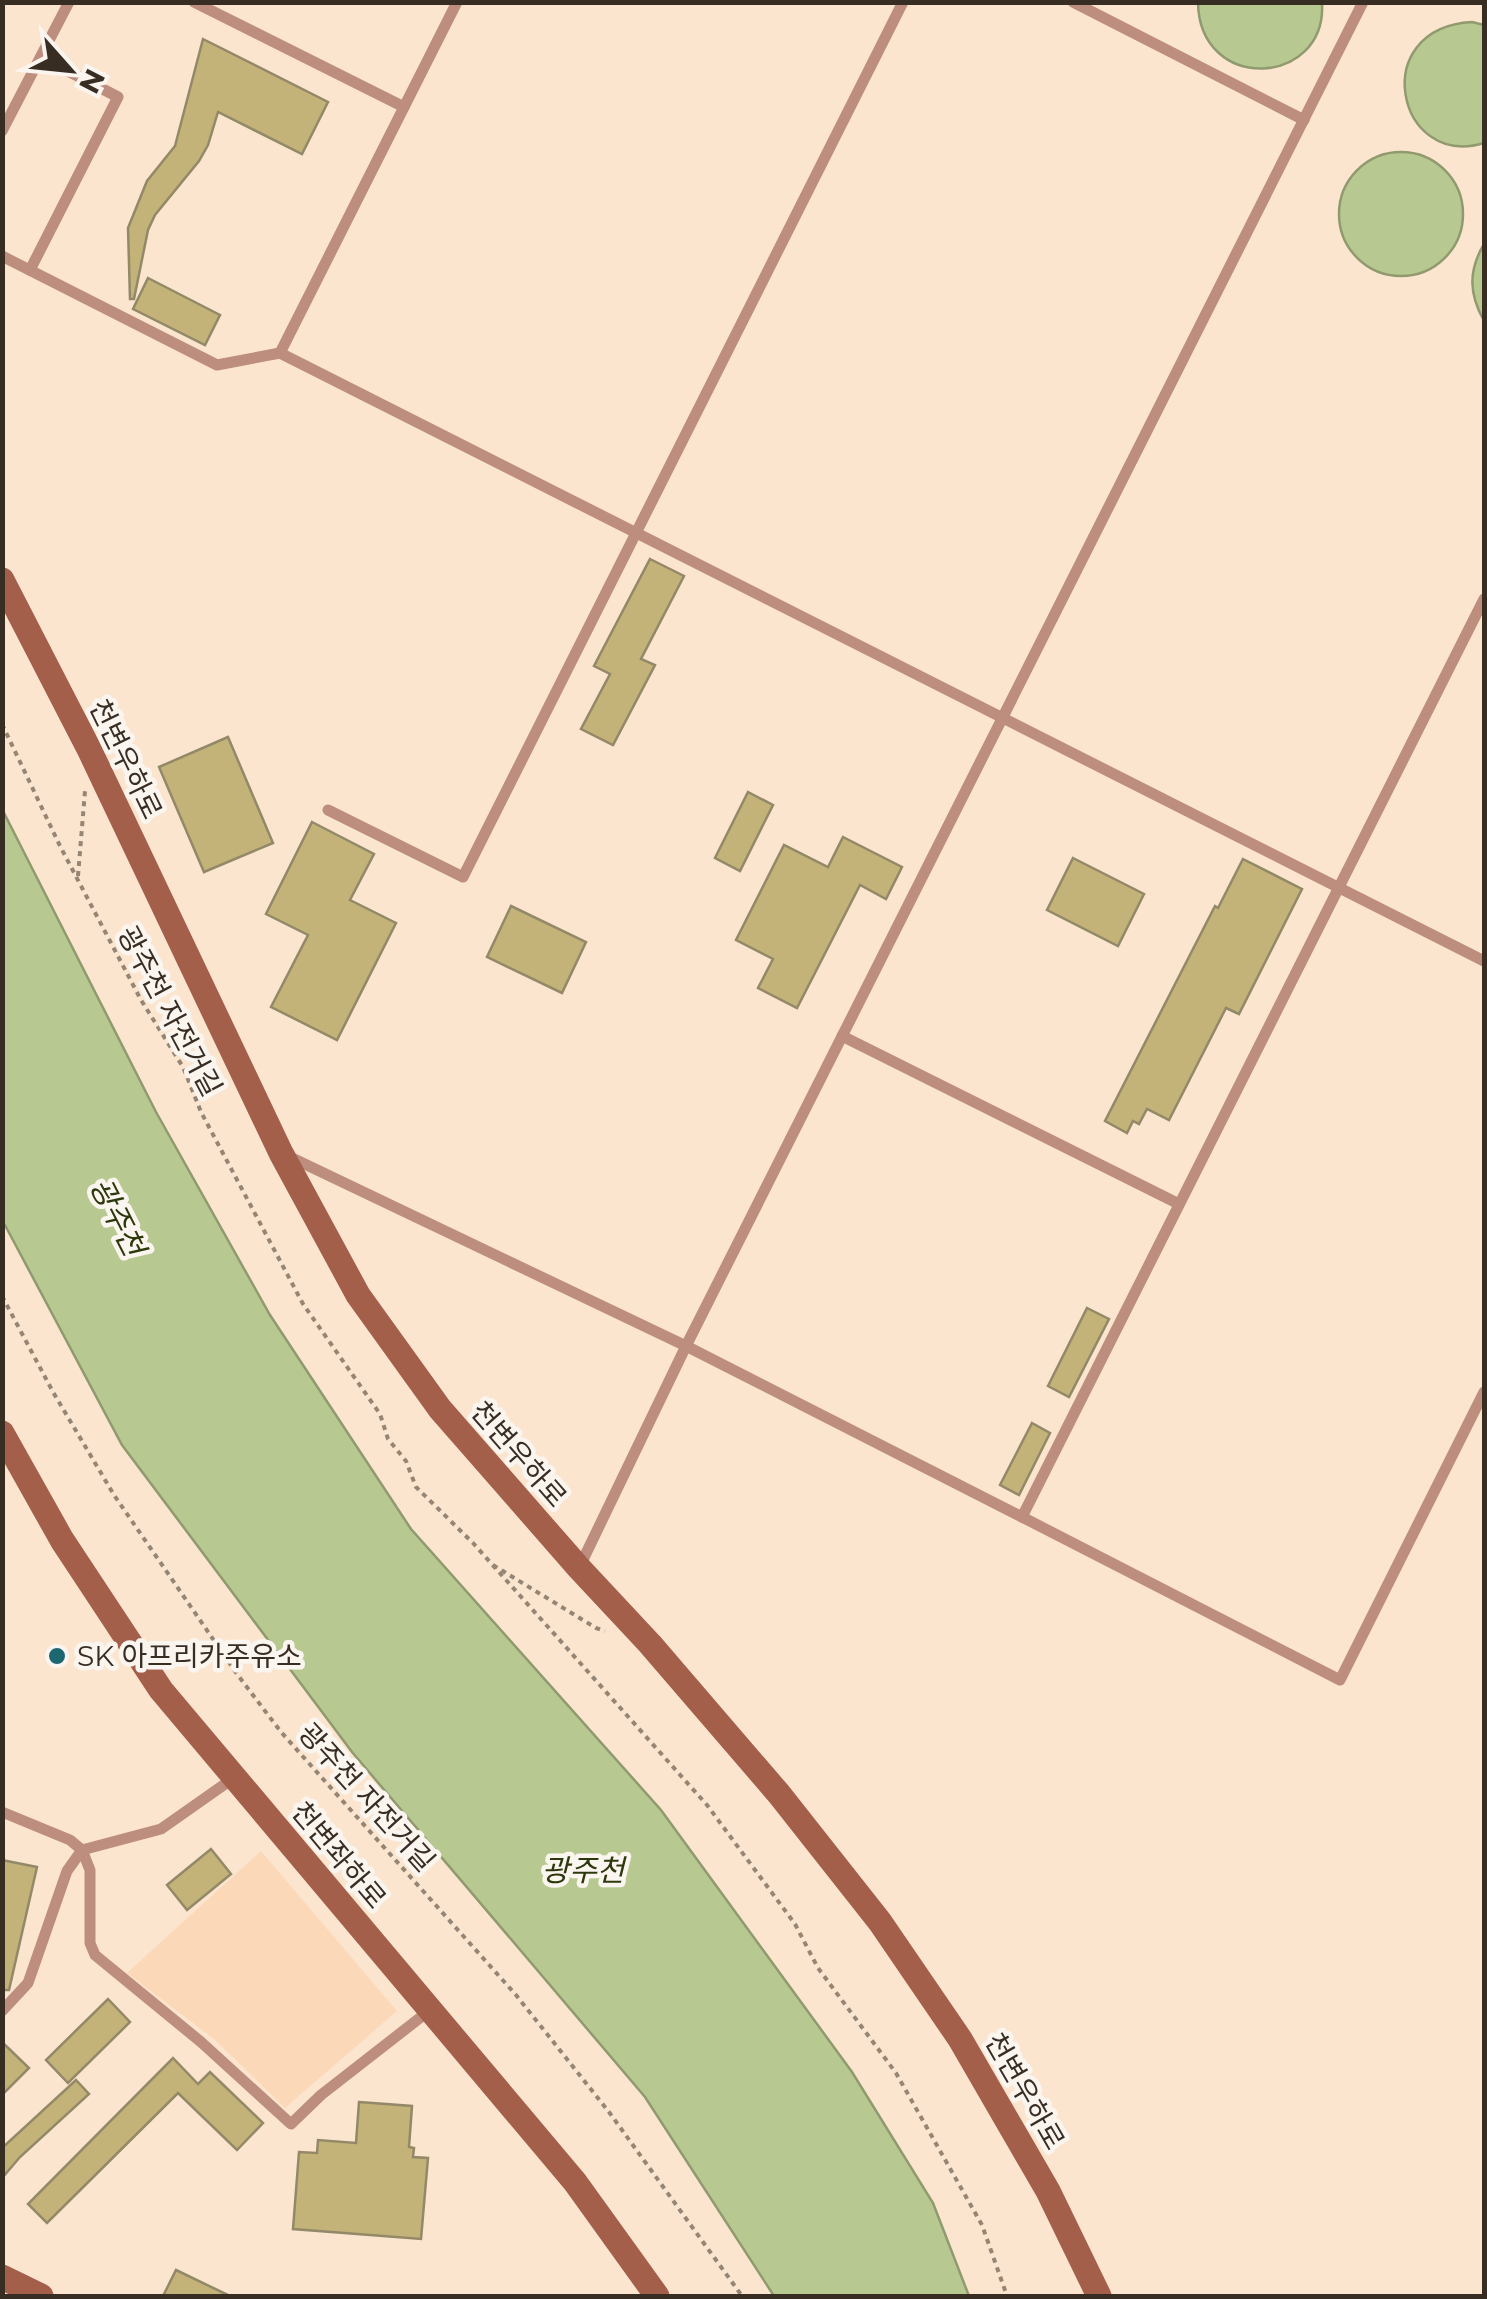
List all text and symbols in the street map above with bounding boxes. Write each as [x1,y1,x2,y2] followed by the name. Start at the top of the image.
[20,20,120,120] north arrow
[72,64,113,99] text: N
[82,694,170,824] street label: 천변우하로
[111,920,229,1102] street label: 광주천 자전거길
[82,1171,154,1265] water label: 광주천
[464,1394,574,1514] street label: 천변우하로
[77,1639,302,1673] place label: SK 아프리카주유소
[46,1645,68,1667] marker: SK 아프리카주유소
[292,1716,442,1878] street label: 광주천 자전거길
[285,1795,393,1915] street label: 천변좌하로
[542,1852,628,1889] water label: 광주천
[978,2027,1072,2155] street label: 천변우하로

